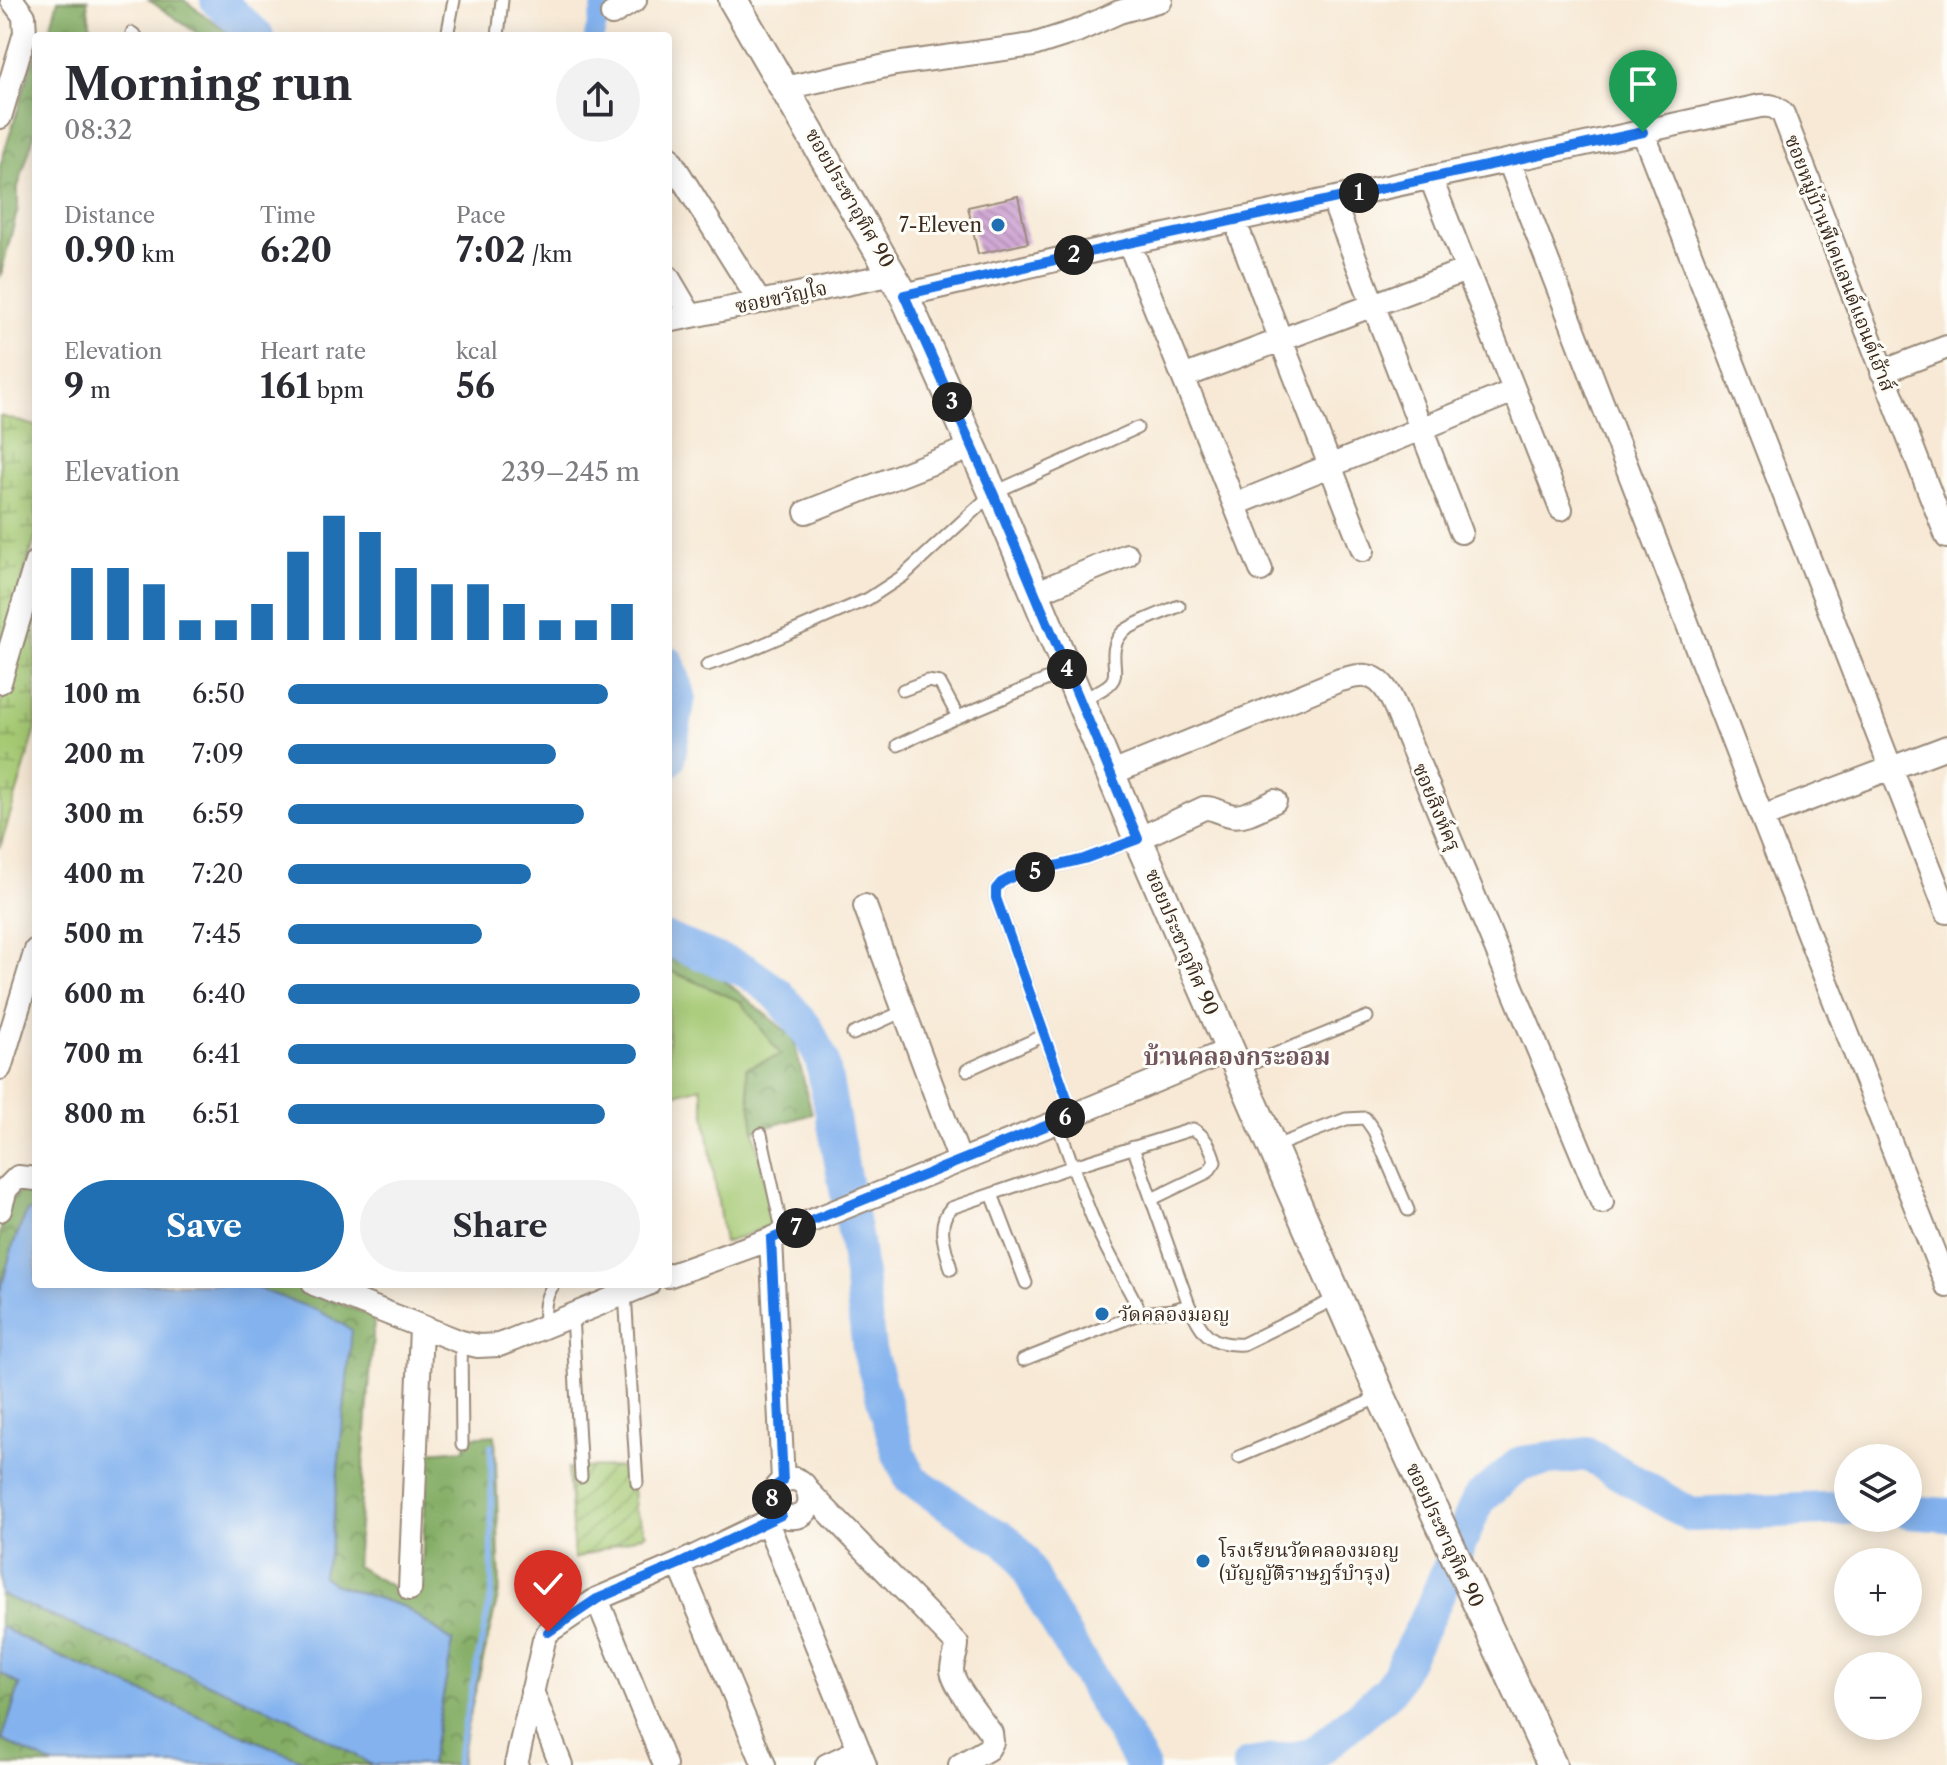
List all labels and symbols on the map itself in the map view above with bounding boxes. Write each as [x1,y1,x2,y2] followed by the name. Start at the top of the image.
[1609,50,1677,132] pin
[800,124,900,272] street label: ซอยประชาอุทิศ 90
[1779,131,1900,395] street label: ซอยหมู่บ้านพีเคแลนด์แอนด์เฮ้าส์
[1339,173,1379,213] pin: 1
[899,213,982,237] place label: 7-Eleven
[989,216,1007,234] marker: 7-Eleven
[1054,235,1094,275] pin: 2
[733,275,829,318] street label: ซอยขวัญใจ
[932,382,972,422] pin: 3
[1047,649,1087,689] pin: 4
[1407,759,1466,855] street label: ซอยสิงห์ครุ
[1015,852,1055,892] pin: 5
[1139,865,1224,1019] street label: ซอยประชาอุทิศ 90
[1144,1042,1330,1071] district label: บ้านคลองกระออม
[1045,1098,1085,1138] pin: 6
[776,1208,816,1248] pin: 7
[1118,1302,1230,1326] place label: วัดคลองมอญ
[1093,1305,1111,1323] marker: วัดคลองมอญ
[1400,1459,1489,1612] street label: ซอยประชาอุทิศ 90
[752,1479,792,1519] pin: 8
[1218,1536,1399,1586] place label: โรงเรียนวัดคลองมอญ (บัญญัติราษฎร์บำรุง)
[514,1550,582,1632] pin
[1194,1552,1212,1570] marker: โรงเรียนวัดคลองมอญ (บัญญัติราษฎร์บำรุง)

